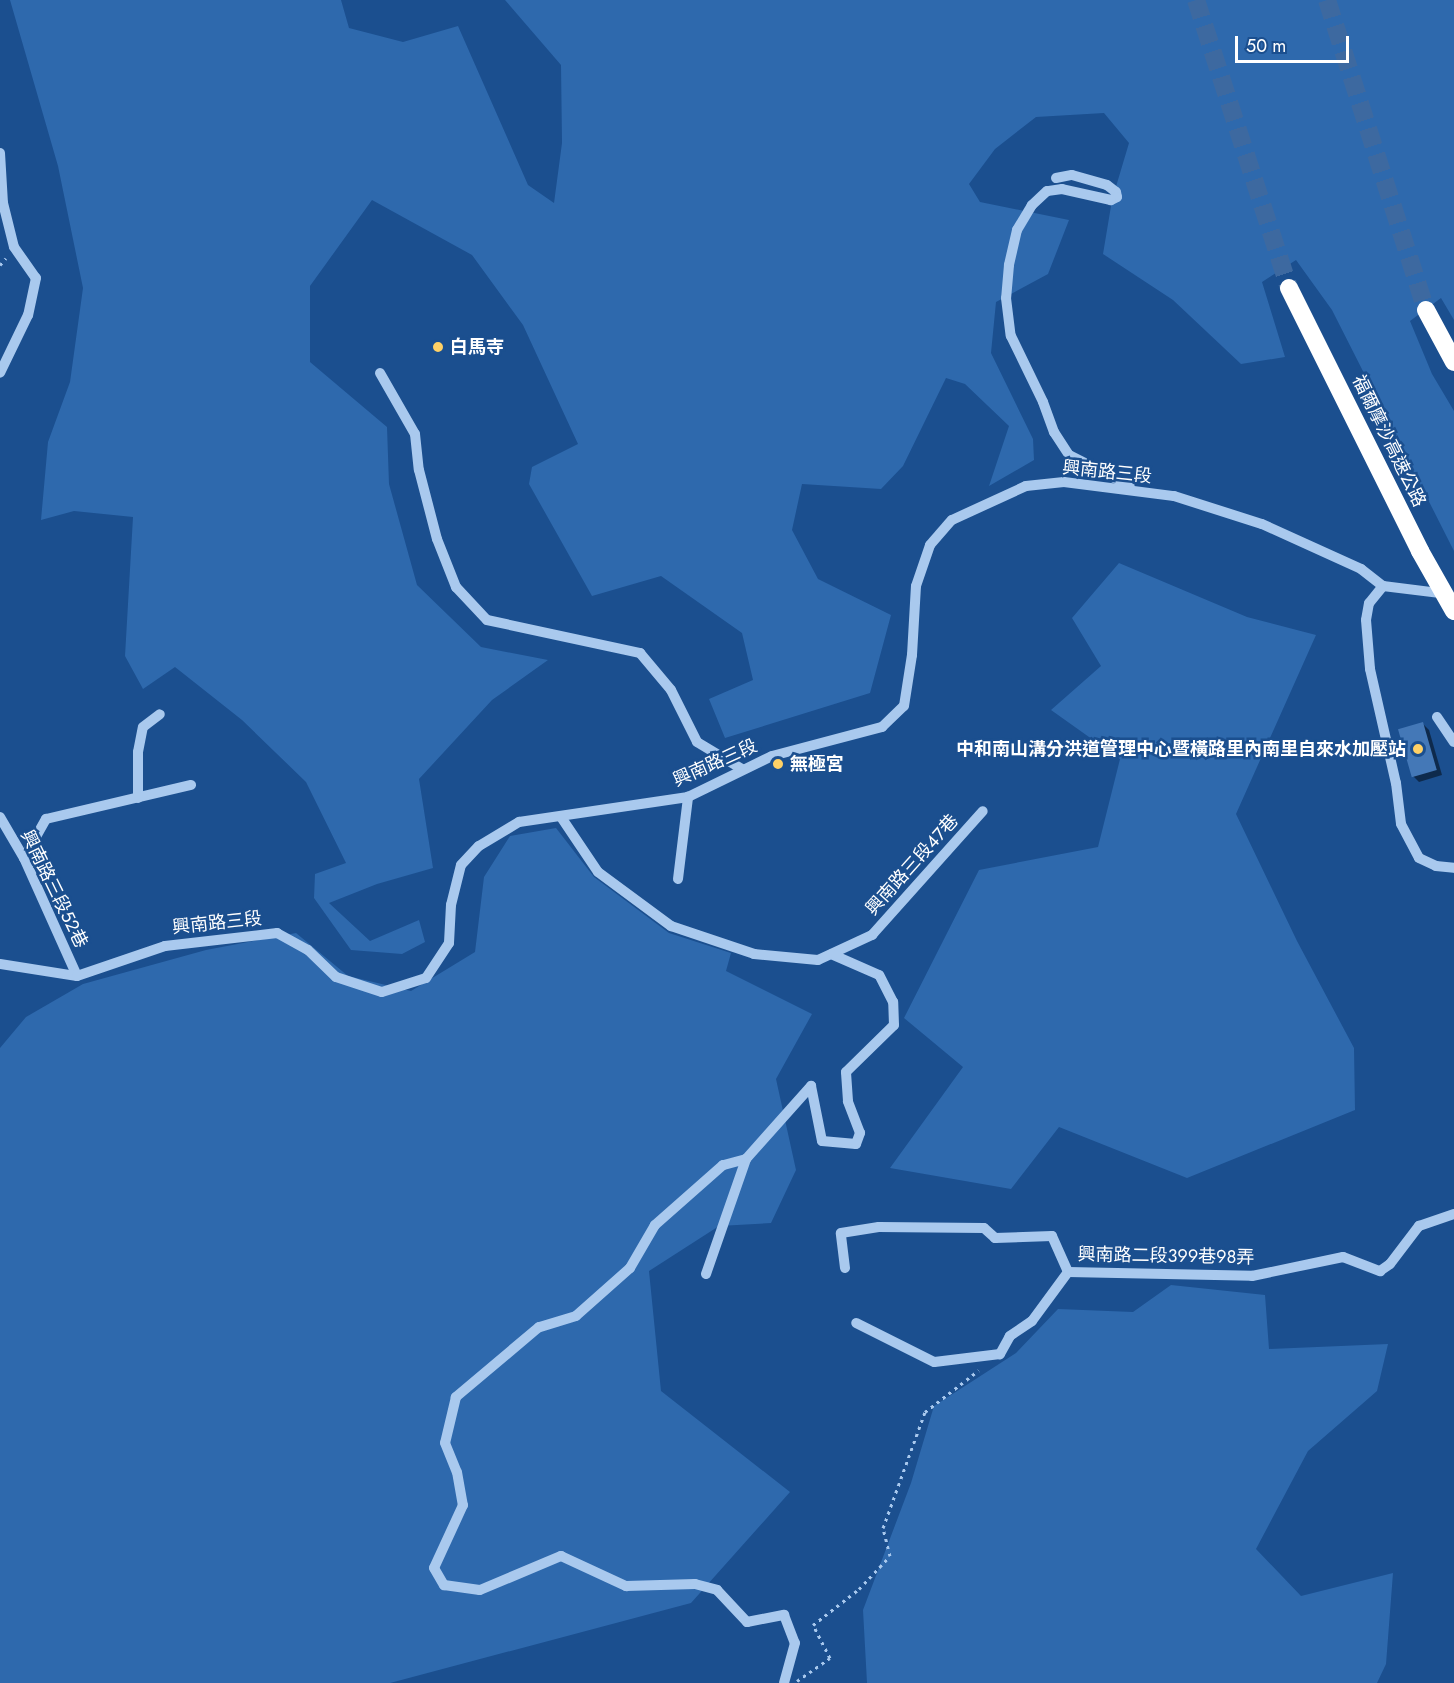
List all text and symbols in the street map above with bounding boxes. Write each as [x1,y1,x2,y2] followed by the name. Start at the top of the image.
[1238,24,1352,62] scale bar
[1246,33,1286,59] text: 50 m
[450,336,504,358] place label: 白馬寺
[431,340,445,354] marker: 白馬寺
[1348,372,1430,510] street label: 福爾摩沙高速公路
[1061,457,1153,487] street label: 興南路三段
[669,735,761,791] street label: 興南路三段
[956,738,1406,760] place label: 中和南山溝分洪道管理中心暨橫路里內南里自來水加壓站
[1411,742,1425,756] marker: 中和南山溝分洪道管理中心暨橫路里內南里自來水加壓站
[790,753,844,775] place label: 無極宮
[771,757,785,771] marker: 無極宮
[861,810,963,920] street label: 興南路三段47巷
[16,827,92,951] street label: 興南路三段52巷
[171,908,263,938] street label: 興南路三段
[1077,1244,1255,1268] street label: 興南路二段399巷98弄

